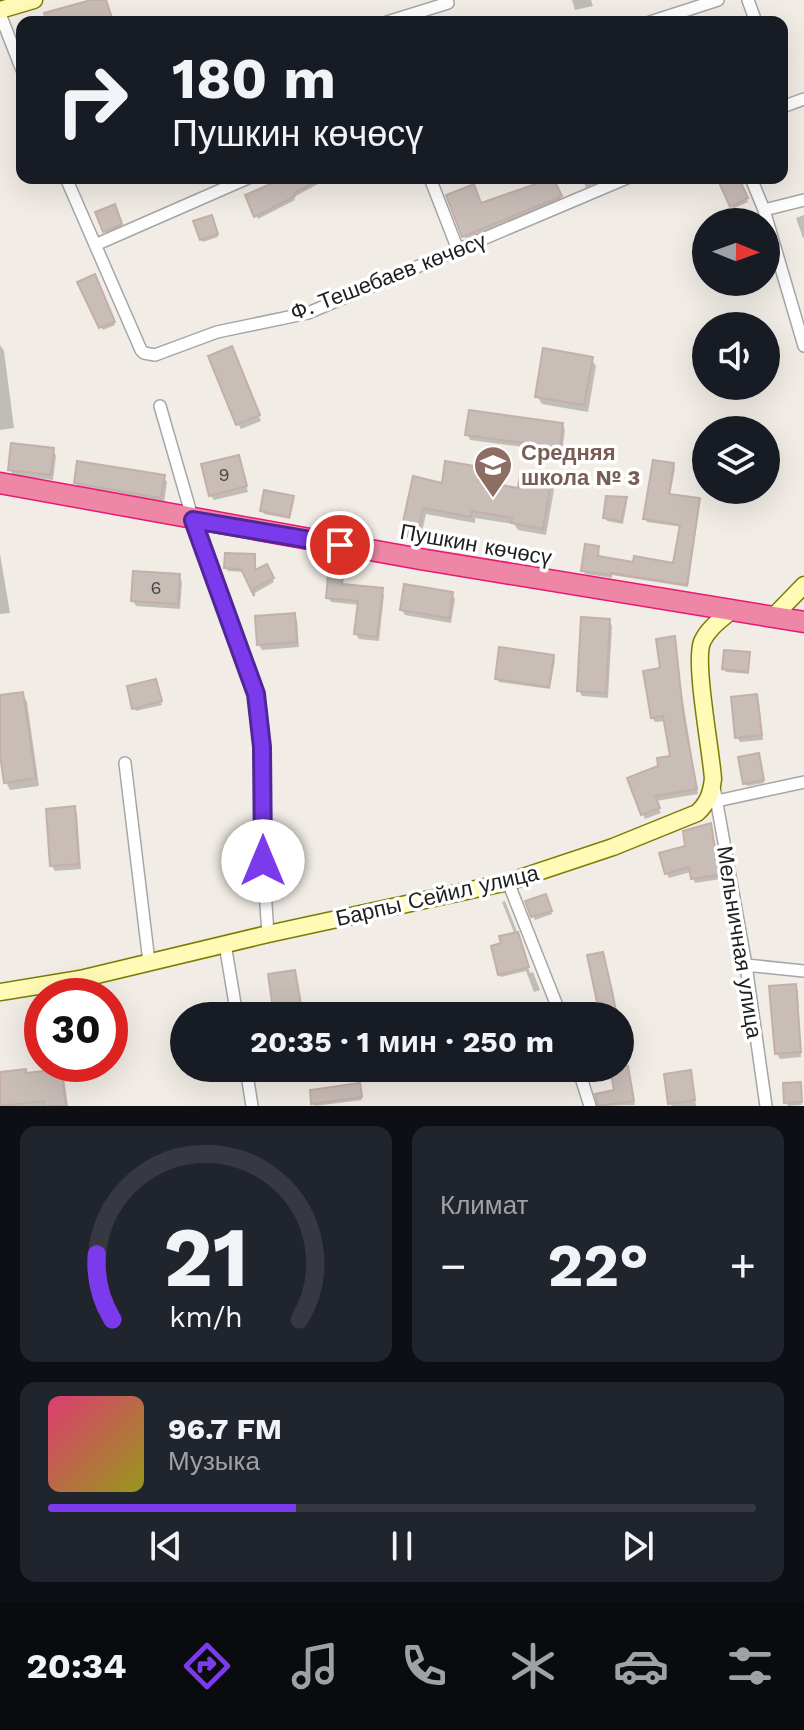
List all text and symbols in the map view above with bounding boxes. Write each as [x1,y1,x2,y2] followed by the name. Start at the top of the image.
[172,46,336,112] text: 180 m
[40,48,144,152] icon: right
[172,113,423,155] text: Пушкин көчөсү
[692,208,780,296] north arrow
[692,208,780,504] map controls
[287,228,490,325] street label: Ф. Тешебаев көчөсү
[692,312,780,400] button: sound
[692,416,780,504] button: layers
[521,440,640,490] place label: Средняя школа № 3
[472,444,514,499] school or university icon: Средняя школа № 3
[218,464,230,485] house number: 9
[306,511,374,579] pin
[398,519,554,570] street label: Пушкин көчөсү
[318,523,362,567] icon: arrive
[151,577,161,598] house number: 6
[221,819,305,903] position arrow
[712,844,767,1041] street label: Мельничная улица
[333,860,542,931] street label: Барпы Сейил улица
[24,978,128,1082] speed limit sign: 30
[250,1024,554,1059] text: 20:35 · 1 мин · 250 m
[440,1190,529,1220] text: Климат
[163,1209,249,1306] text: 21
[547,1230,649,1301] text: 22°
[440,1240,467,1292] text: −
[729,1240,756,1292] text: +
[169,1300,243,1334] text: km/h
[168,1411,282,1446] text: 96.7 FM
[168,1446,260,1476] text: Музыка
[144,1524,188,1568] icon: previous
[380,1524,424,1568] icon: pause
[616,1524,660,1568] icon: next
[179,1638,235,1694] icon: directions
[287,1638,343,1694] icon: music
[396,1638,452,1694] icon: phone
[505,1638,561,1694] icon: climate
[613,1638,669,1694] icon: car
[722,1638,778,1694] icon: filters
[26,1645,126,1687] text: 20:34

